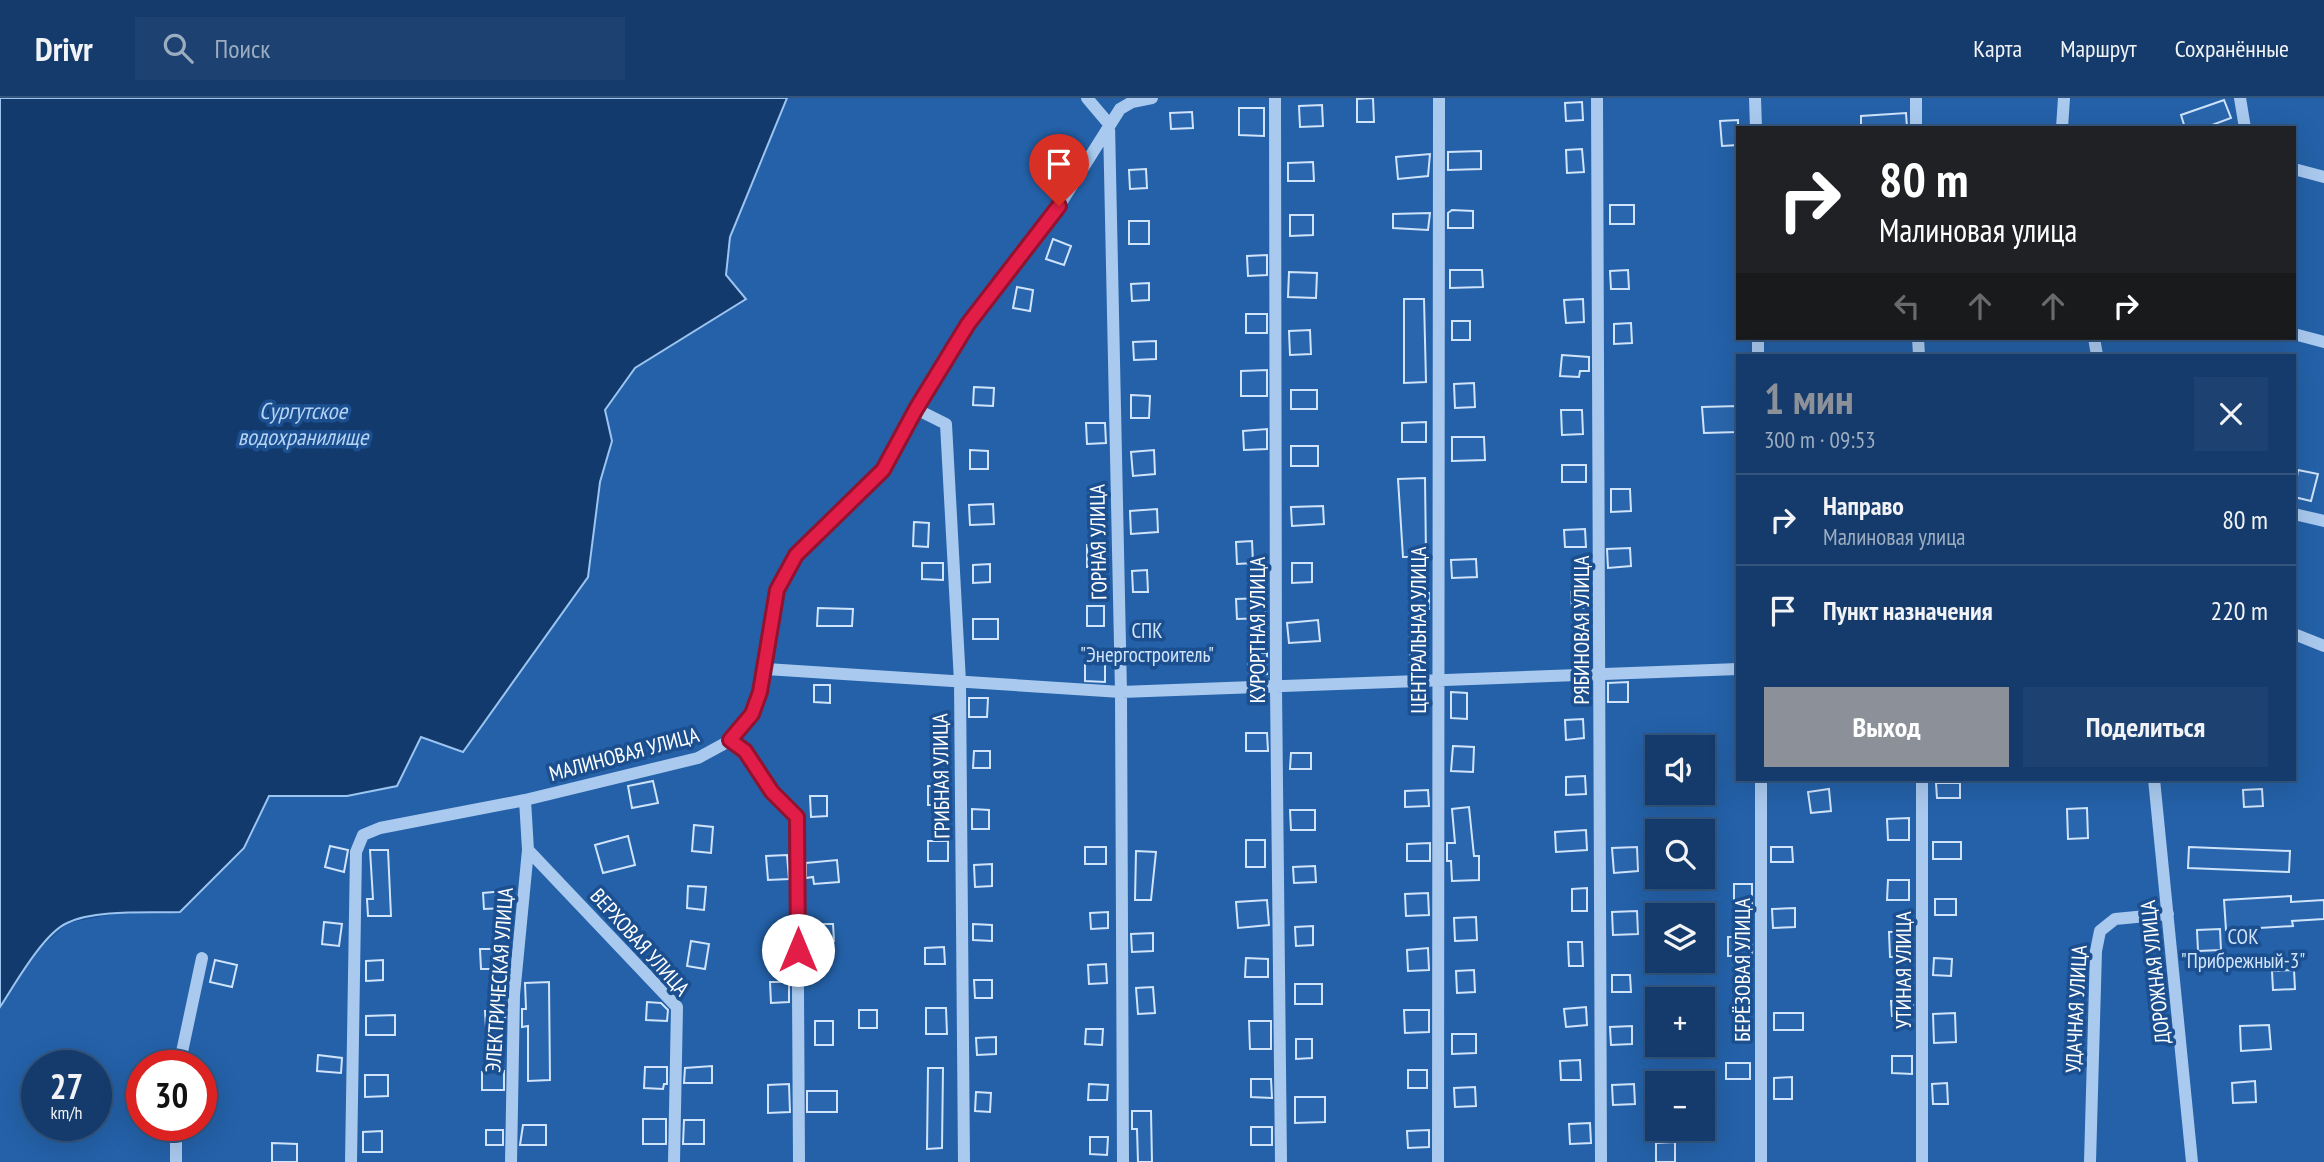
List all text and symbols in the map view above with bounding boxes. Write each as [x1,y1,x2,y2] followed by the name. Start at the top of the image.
[135,17,625,80] search box
[35,27,93,70] text: Drivr
[159,29,197,67] icon: search
[215,32,270,65] text: Поиск
[1973,33,2022,64] text: Карта
[2060,33,2137,64] text: Маршрут
[2175,33,2289,64] text: Сохранённые
[1029,134,1089,206] pin
[1040,145,1078,183] icon: arrive
[1879,147,1968,211] text: 80 m
[1764,154,1855,245] icon: right
[1879,209,2077,251] text: Малиновая улица
[1888,287,1926,325] icon: left
[1961,287,1999,325] icon: ahead
[2034,287,2072,325] icon: ahead
[2107,287,2145,325] icon: right
[1764,371,1854,426] text: 1 мин
[2194,377,2268,451] button: close
[238,396,370,451] water label: Сургутское водохранилище
[1764,425,1876,454] text: 300 m · 09:53
[1083,484,1113,600] street label: ГОРНАЯ УЛИЦА
[1823,489,1904,522] text: Направо
[1764,501,1802,539] icon: right
[2222,503,2268,536] text: 80 m
[1823,522,1966,551] text: Малиновая улица
[1405,546,1432,713] street label: ЦЕНТРАЛЬНАЯ УЛИЦА
[1568,555,1595,704] street label: РЯБИНОВАЯ УЛИЦА
[1244,557,1271,703] street label: КУРОРТНАЯ УЛИЦА
[1764,592,1802,630] icon: arrive
[1823,594,1993,627] text: Пункт назначения
[2210,594,2268,627] text: 220 m
[1080,617,1214,668] park label: СПК "Энергостроитель"
[1764,687,2009,767] button: Выход
[2023,687,2268,767] button: Поделиться
[926,713,956,839] street label: ГРИБНАЯ УЛИЦА
[546,721,702,787] street label: МАЛИНОВАЯ УЛИЦА
[1645,735,1715,1141] map controls
[1645,735,1715,805] button: sound
[1645,819,1715,889] button: search
[585,883,695,1001] street label: ВЕРХОВАЯ УЛИЦА
[479,887,519,1073] street label: ЭЛЕКТРИЧЕСКАЯ УЛИЦА
[1729,898,1756,1042] street label: БЕРЁЗОВАЯ УЛИЦА
[2134,899,2176,1045] street label: ДОРОЖНАЯ УЛИЦА
[1645,903,1715,973] button: layers
[1890,911,1917,1029] street label: УТИНАЯ УЛИЦА
[761,913,835,987] position arrow
[2181,923,2305,974] park label: СОК "Прибрежный-3"
[2059,944,2093,1073] street label: УДАЧНАЯ УЛИЦА
[1645,987,1715,1057] button: +
[126,1050,217,1141] speed limit sign: 30
[50,1063,83,1109] text: 27
[1645,1071,1715,1141] button: −
[51,1101,82,1124] text: km/h

